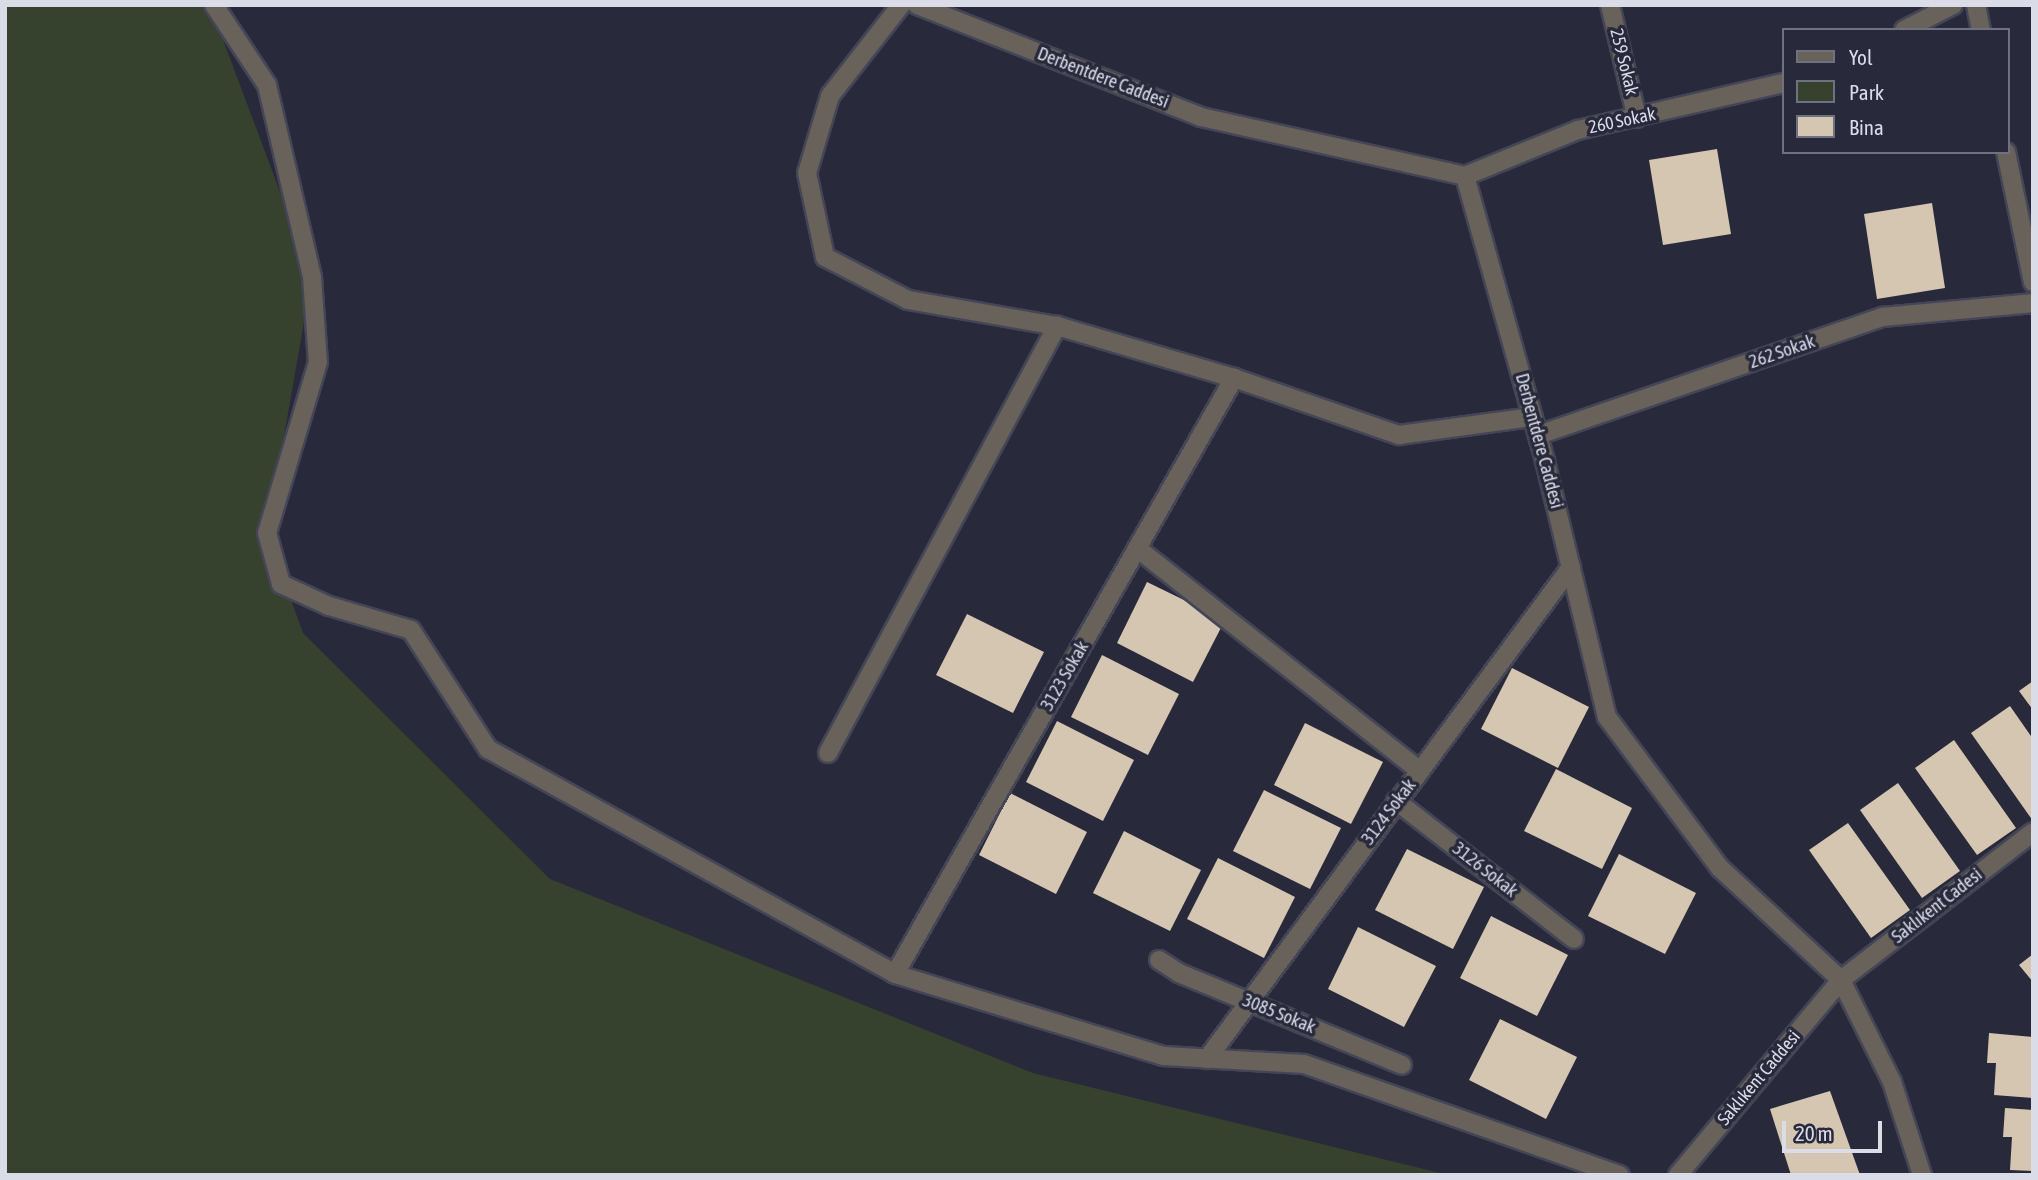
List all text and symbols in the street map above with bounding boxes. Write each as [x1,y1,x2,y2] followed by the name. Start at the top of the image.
[1605,26,1643,98] street label: 259 Sokak
[1783,28,2010,154] legend
[1034,43,1172,113] street label: Derbentdere Caddesi
[1849,45,1873,69] text: Yol
[1849,80,1884,104] text: Park
[1586,103,1658,139] street label: 260 Sokak
[1849,115,1884,139] text: Bina
[1746,331,1818,373] street label: 262 Sokak
[1511,371,1567,511] street label: Derbentdere Caddesi
[1037,637,1093,715] street label: 3123 Sokak
[1357,775,1421,849] street label: 3124 Sokak
[1448,838,1522,902] street label: 3126 Sokak
[1888,864,1986,948] street label: Saklıkent Cadesi
[1239,990,1319,1038] street label: 3085 Sokak
[1713,1026,1805,1130] street label: Saklıkent Caddesi
[1786,1106,1886,1150] scale bar
[1795,1121,1833,1145] text: 20 m

